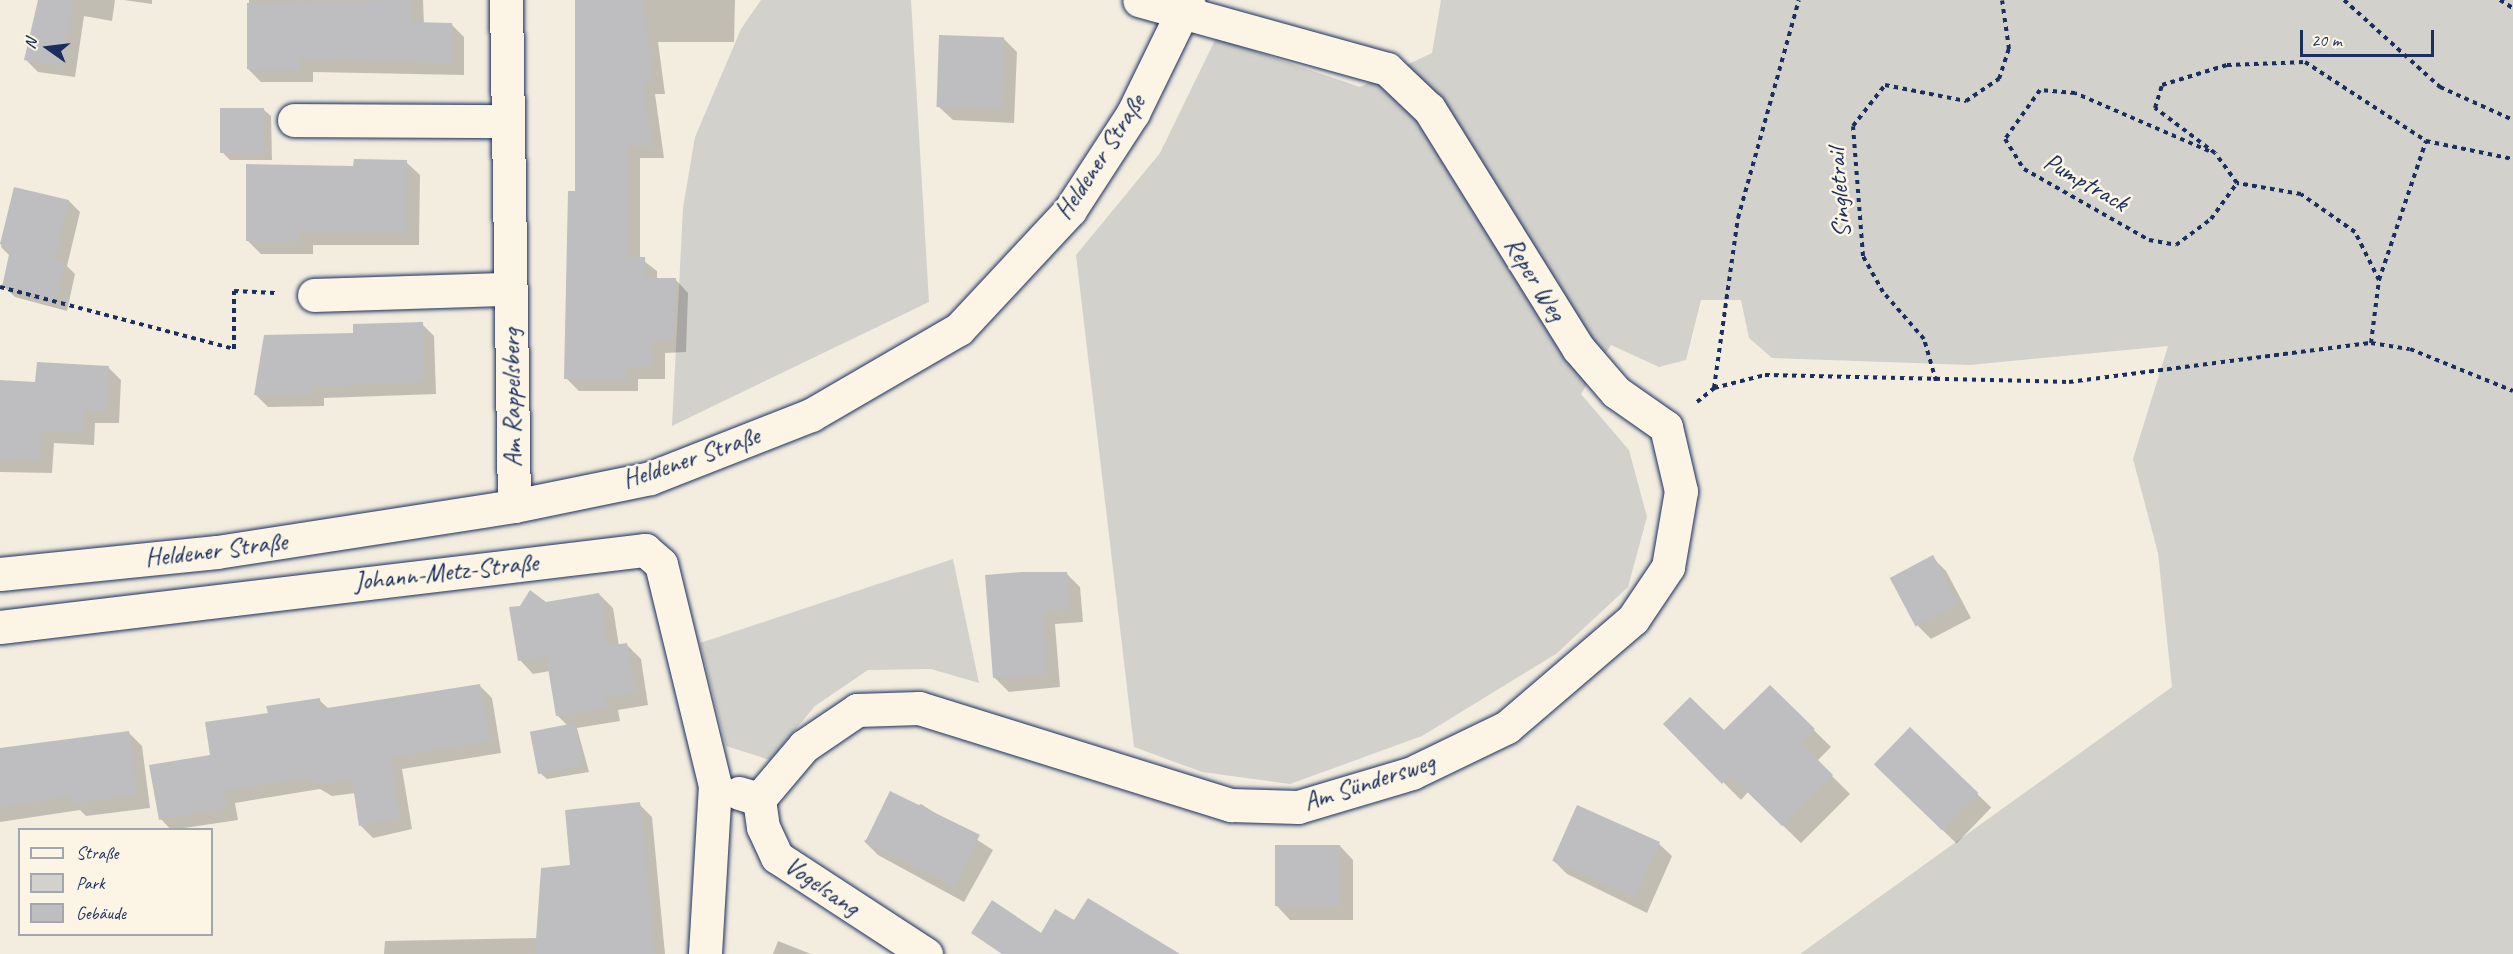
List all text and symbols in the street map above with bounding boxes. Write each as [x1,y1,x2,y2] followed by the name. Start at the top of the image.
[18,18,78,78] north arrow
[2303,18,2436,56] scale bar
[2311,29,2342,51] text: 20 m
[20,36,41,51] text: N
[1048,88,1152,226] street label: Heldener Straße
[2038,145,2134,219] street label: Pumptrack
[1820,147,1858,239] street label: Singletrail
[1497,231,1573,327] street label: Reper Weg
[495,328,529,468] street label: Am Rappelsberg
[618,420,764,496] street label: Heldener Straße
[143,526,289,574] street label: Heldener Straße
[352,547,540,597] street label: Johann-Metz-Straße
[1300,746,1438,818] street label: Am Sündersweg
[18,828,213,936] legend
[76,842,118,864] text: Straße
[779,850,865,922] street label: Vogelsang
[76,872,105,894] text: Park
[76,902,126,924] text: Gebäude

